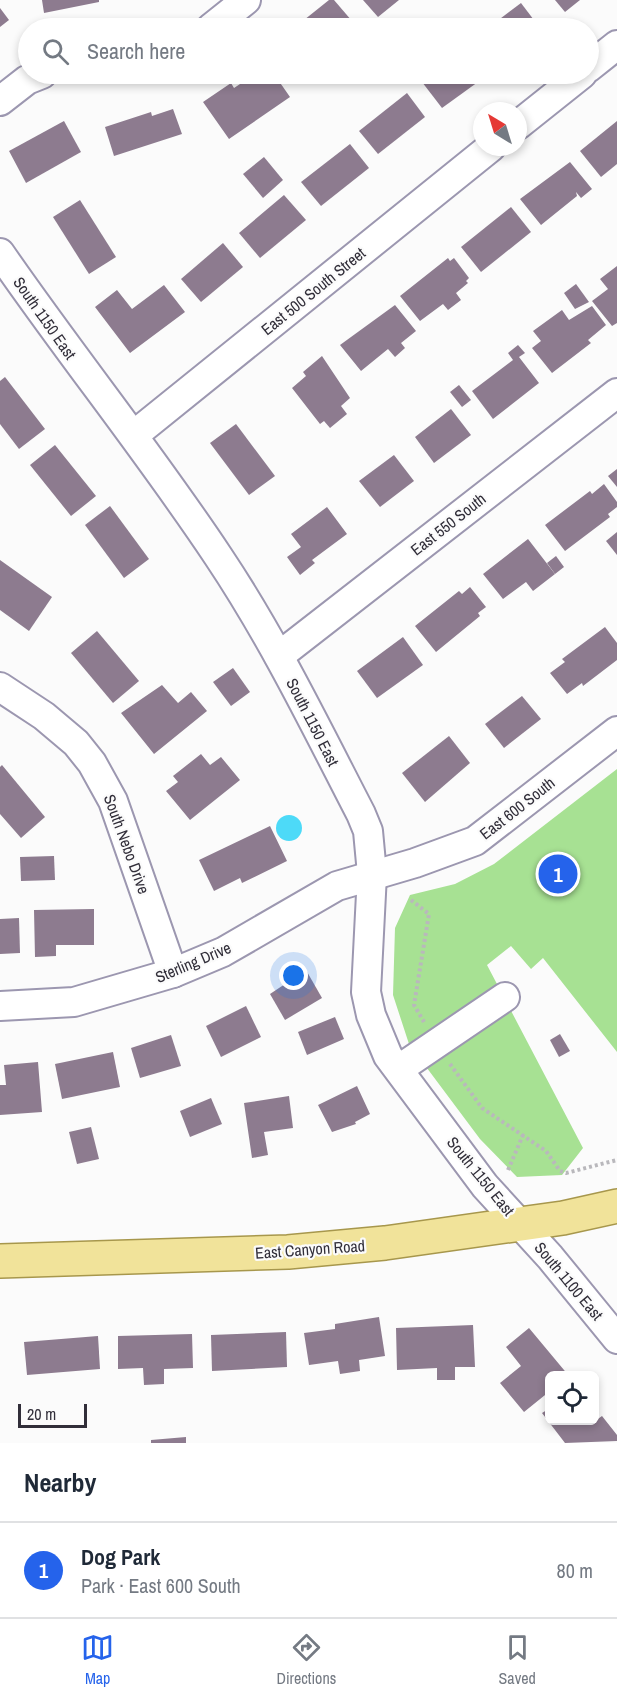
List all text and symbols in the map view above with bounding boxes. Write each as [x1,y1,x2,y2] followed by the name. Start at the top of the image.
[18,18,599,84] search box
[39,35,72,68] icon: search
[87,36,185,66] text: Search here
[473,102,527,156] north arrow
[256,242,370,340] street label: East 500 South Street
[8,272,82,364] street label: South 1150 East
[406,488,490,560] street label: East 550 South
[281,674,345,770] street label: South 1150 East
[475,772,559,844] street label: East 600 South
[99,791,155,897] street label: South Nebo Drive
[538,852,578,896] pin: 1
[152,936,234,988] street label: Sterling Drive
[279,961,308,990] your location
[442,1132,520,1221] street label: South 1150 East
[254,1234,366,1264] street label: East Canyon Road
[530,1237,609,1325] street label: South 1100 East
[545,1371,599,1425] map controls
[545,1371,599,1425] button: locate
[18,1401,87,1428] scale bar
[27,1403,56,1425] text: 20 m
[24,1465,96,1500] text: Nearby
[81,1542,160,1572] text: Dog Park
[39,1557,48,1584] text: 1
[557,1557,593,1584] text: 80 m
[81,1572,241,1599] text: Park · East 600 South
[81,1631,114,1689] tab: Map
[276,1631,336,1689] tab: Directions
[499,1631,536,1689] tab: Saved

